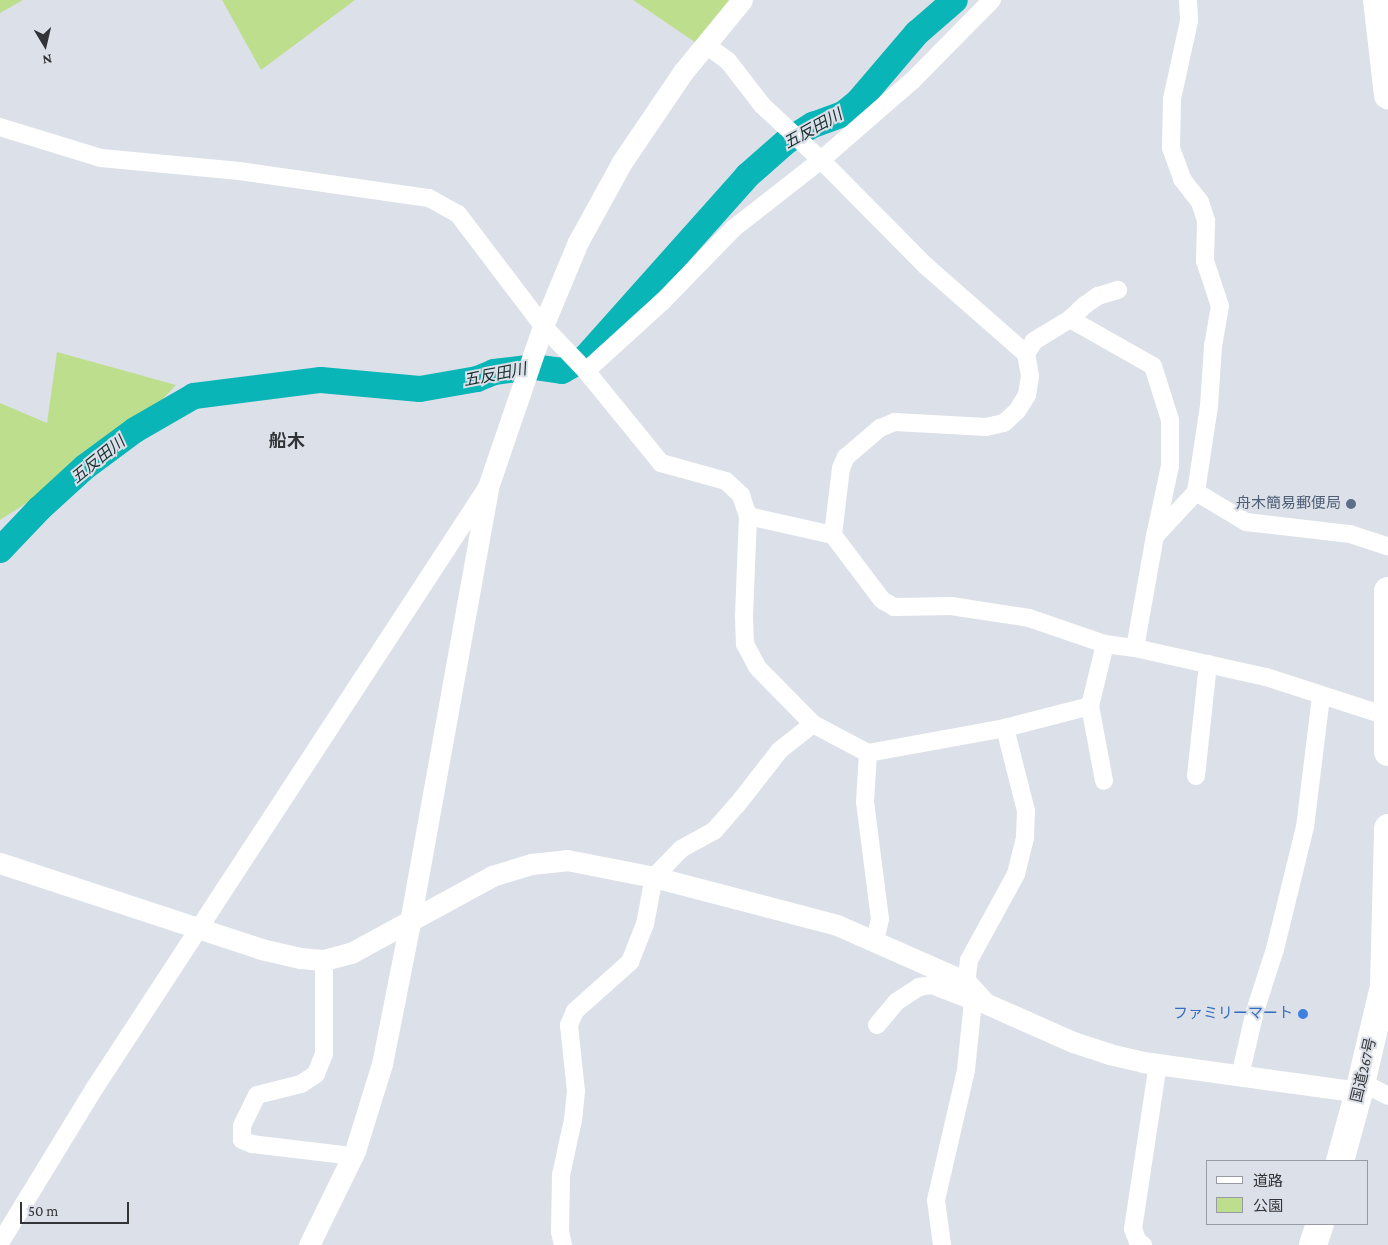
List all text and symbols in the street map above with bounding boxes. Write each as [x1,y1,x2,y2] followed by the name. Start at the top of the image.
[20,20,70,70] north arrow
[41,51,53,68] text: N
[780,105,846,153] water label: 五反田川
[462,359,528,391] water label: 五反田川
[269,430,305,452] district label: 船木
[67,432,129,488] water label: 五反田川
[1236,495,1341,513] place label: 舟木簡易郵便局
[1345,498,1357,510] marker: 舟木簡易郵便局
[1173,1005,1293,1023] place label: ファミリーマート
[1297,1008,1309,1020] marker: ファミリーマート
[1348,1036,1380,1104] street label: 国道267号
[1206,1160,1368,1225] legend
[1253,1173,1283,1189] text: 道路
[22,1192,131,1224] scale bar
[1253,1198,1283,1214] text: 公園
[28,1203,58,1219] text: 50 m

